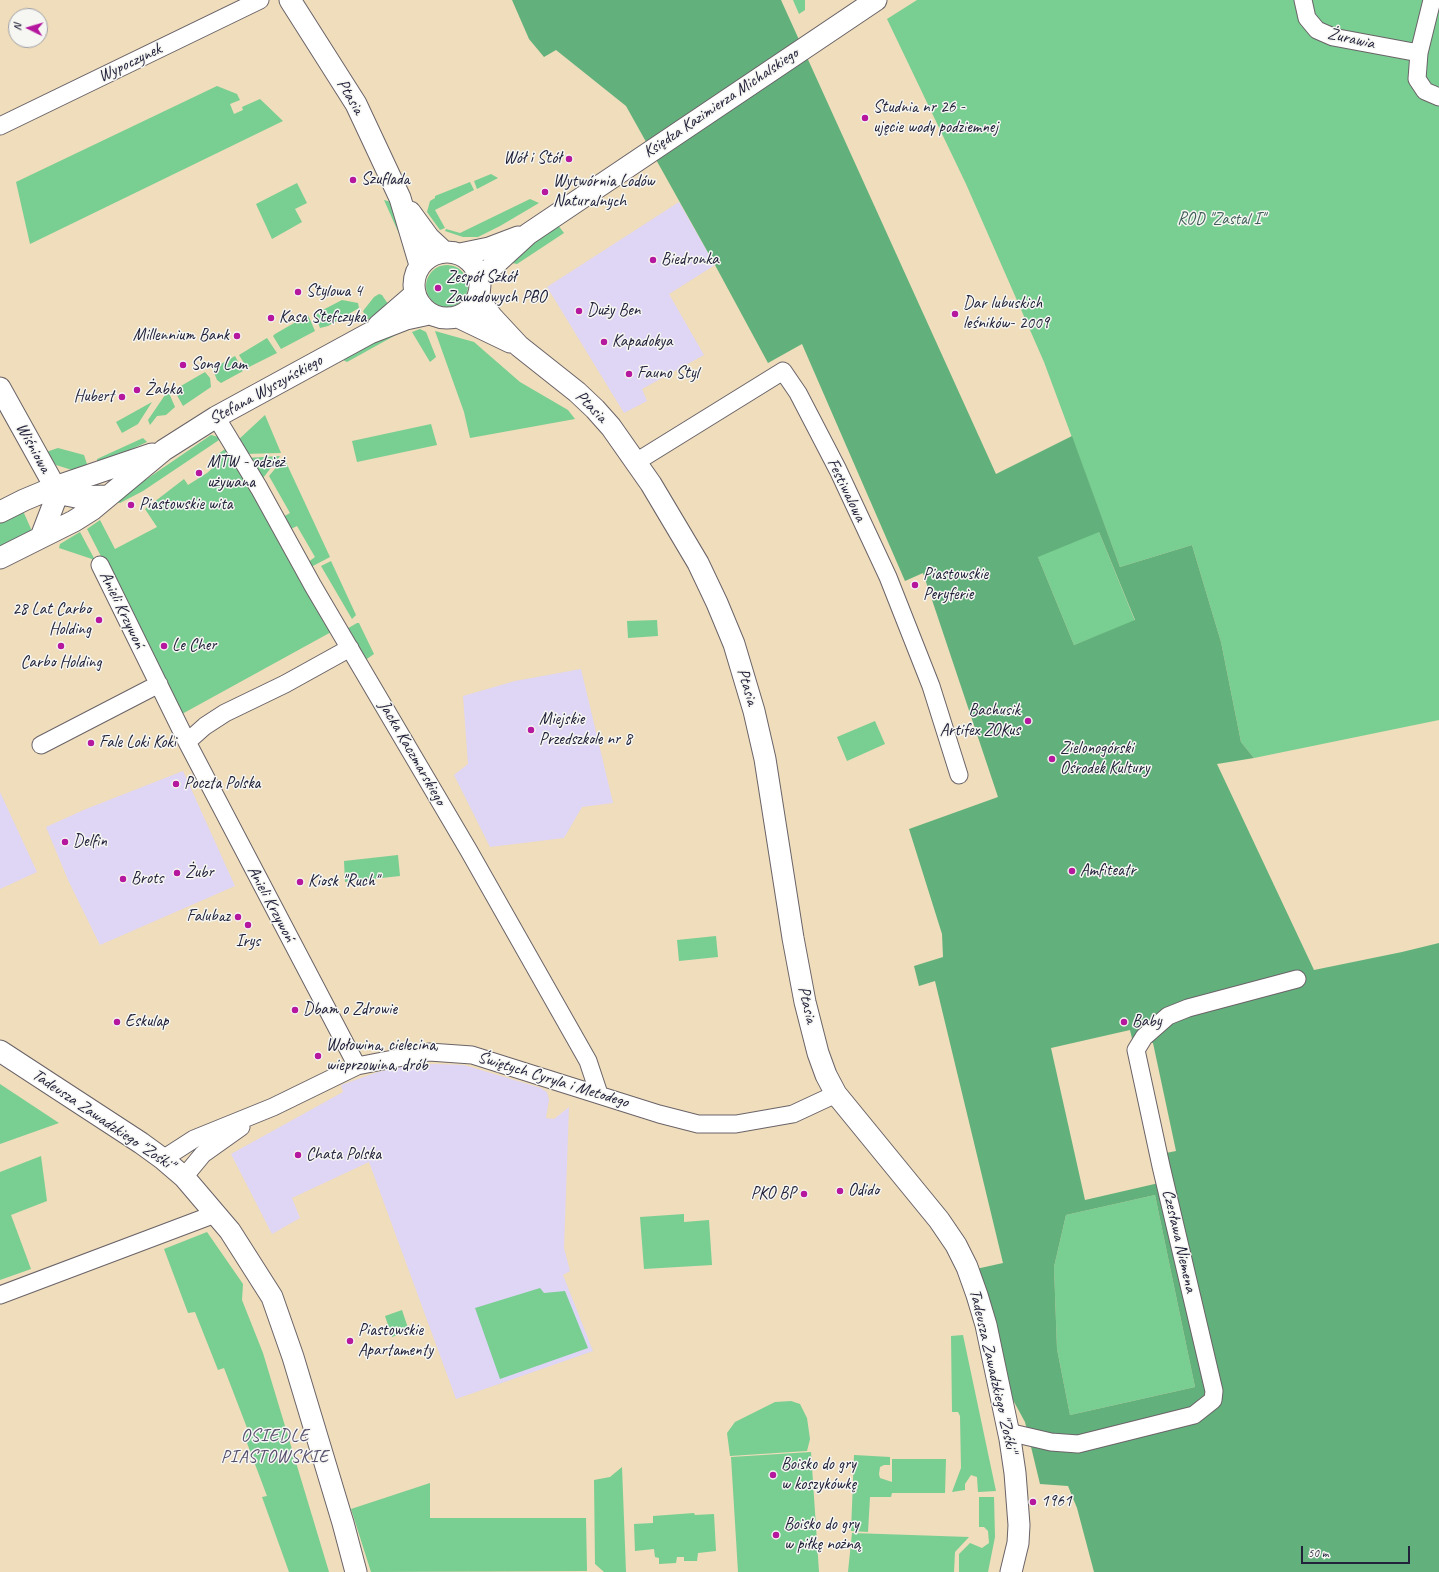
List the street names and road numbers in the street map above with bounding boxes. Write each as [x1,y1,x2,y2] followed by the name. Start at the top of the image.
[1326,24,1376,54] street label: Żurawia
[95,39,165,87] street label: Wypoczynek
[639,43,803,163] street label: Księdza Kazimierza Michalskiego
[332,76,368,118] street label: Ptasia
[206,351,326,429] street label: Stefana Wyszyńskiego
[571,387,611,427] street label: Ptasia
[11,419,55,477] street label: Wiśniowa
[822,455,870,525] street label: Festiwalowa
[95,568,149,652] street label: Anieli Krzywoń
[732,666,762,708] street label: Ptasia
[374,697,450,809] street label: Jacka Kaczmarskiego
[242,863,300,945] street label: Anieli Krzywoń
[793,985,821,1025] street label: Ptasia
[475,1047,631,1113] street label: Świętych Cyryla i Metodego
[28,1065,178,1175] street label: Tadeusza Zawadzkiego "Zośki"
[1157,1187,1201,1295] street label: Czesława Niemena
[964,1287,1022,1455] street label: Tadeusza Zawadzkiego "Zośki"

